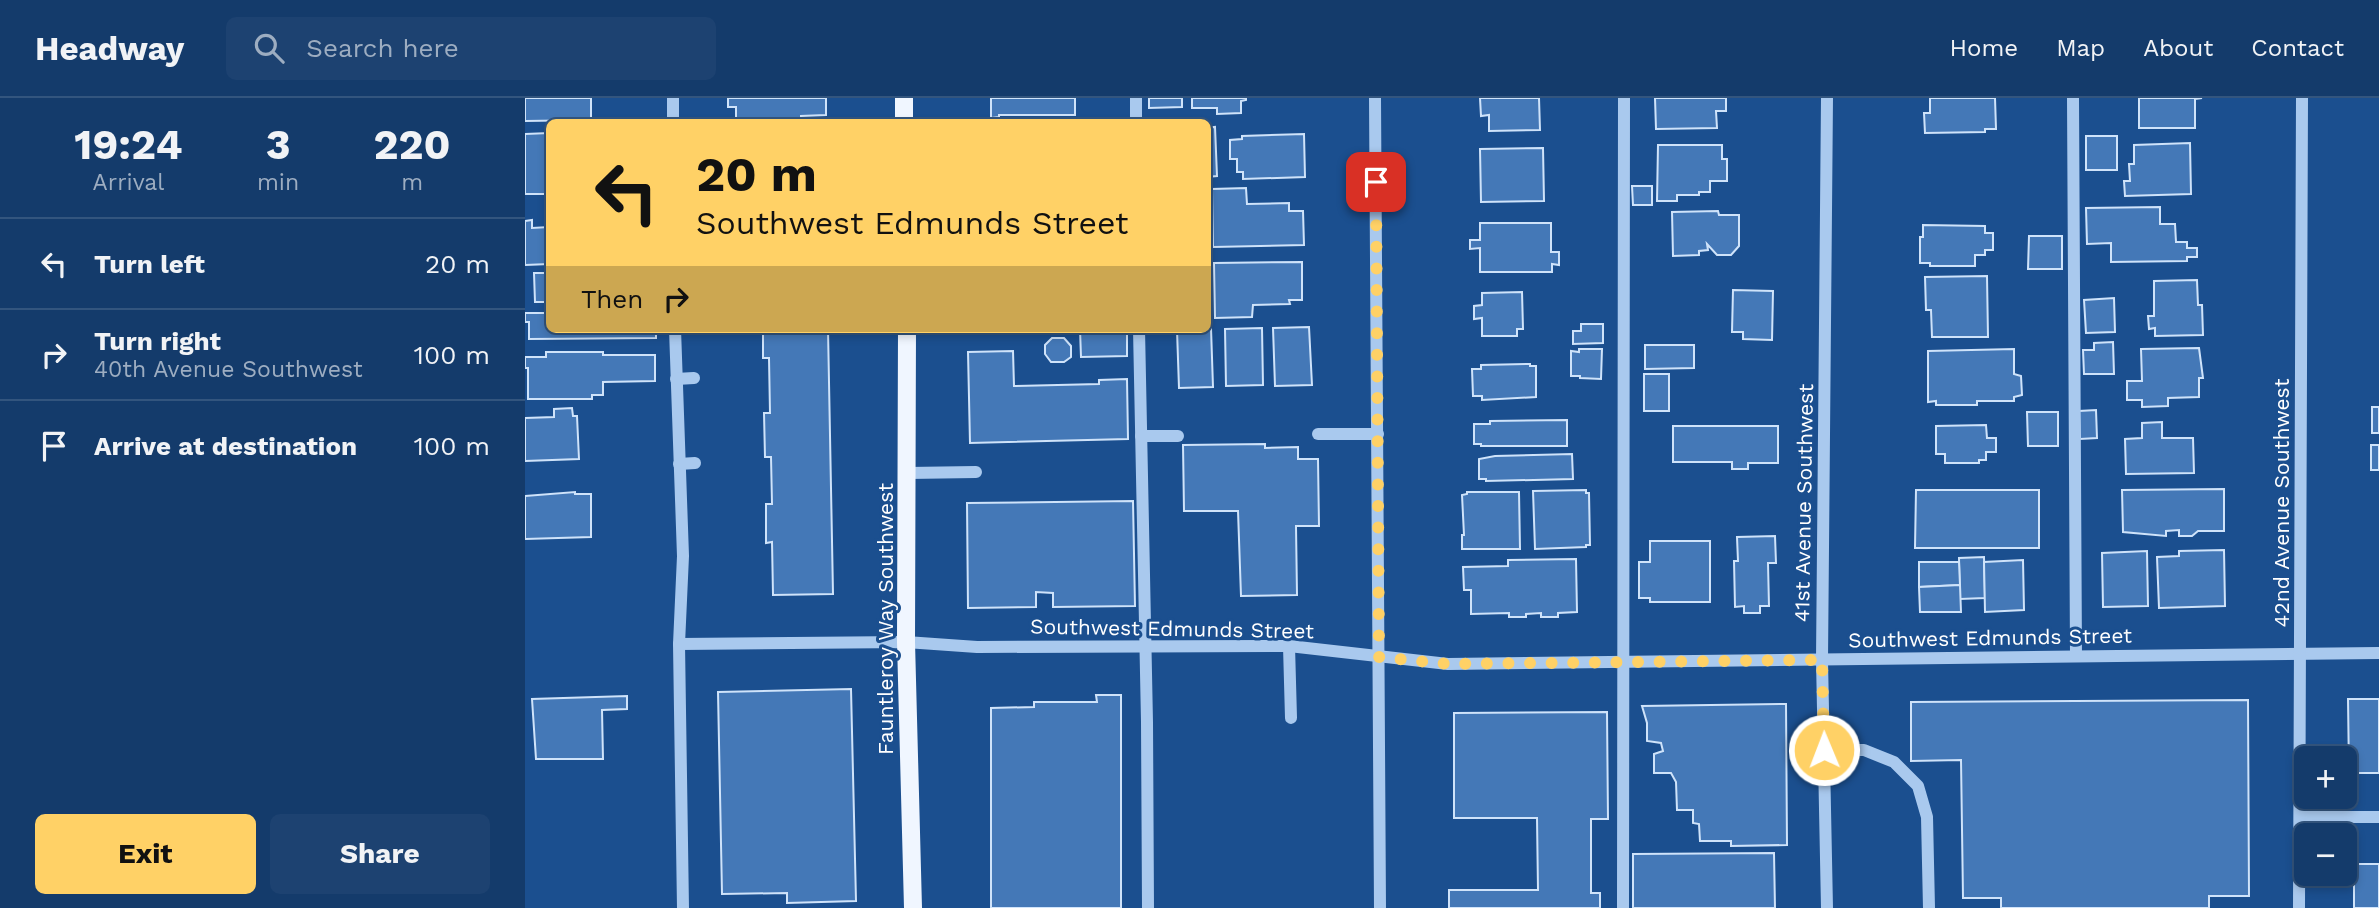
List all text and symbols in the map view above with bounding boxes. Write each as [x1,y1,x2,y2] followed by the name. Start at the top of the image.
[226,17,716,80] search box
[35,29,184,68] text: Headway
[250,29,288,67] icon: search
[306,33,459,63] text: Search here
[1950,34,2018,62] text: Home
[2056,34,2105,62] text: Map
[2143,34,2213,62] text: About
[2251,34,2344,62] text: Contact
[74,120,183,169] text: 19:24
[266,120,291,169] text: 3
[374,120,451,169] text: 220
[696,145,817,203] text: 20 m
[581,147,672,238] icon: left
[1346,152,1406,212] pin
[1357,163,1395,201] icon: arrive
[93,169,164,196] text: Arrival
[257,169,299,196] text: min
[401,169,423,196] text: m
[696,204,1128,242] text: Southwest Edmunds Street
[35,245,73,283] icon: left
[94,249,205,279] text: Turn left
[425,249,490,279] text: 20 m
[657,280,695,318] icon: right
[581,284,643,314] text: Then
[94,326,221,356] text: Turn right
[35,336,73,374] icon: right
[414,340,490,370] text: 100 m
[94,356,363,383] text: 40th Avenue Southwest
[2269,378,2294,627] street label: 42nd Avenue Southwest
[1789,384,1818,622] street label: 41st Avenue Southwest
[35,427,73,465] icon: arrive
[94,431,357,461] text: Arrive at destination
[414,431,490,461] text: 100 m
[873,483,898,755] street label: Fauntleroy Way Southwest
[1030,614,1314,643] street label: Southwest Edmunds Street
[1848,623,2132,652] street label: Southwest Edmunds Street
[1787,713,1861,787] position arrow
[2294,746,2357,886] map controls
[2294,746,2357,809] button: +
[35,814,256,894] button: Exit
[270,814,490,894] button: Share
[2294,823,2357,886] button: −

